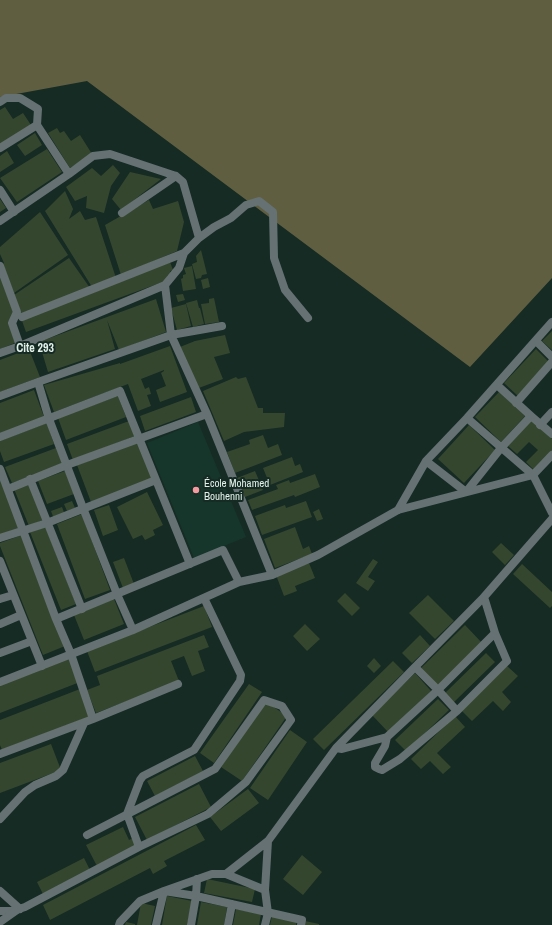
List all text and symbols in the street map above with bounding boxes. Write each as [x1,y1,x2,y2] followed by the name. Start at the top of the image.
[16,342,54,356] district label: Cite 293
[204,477,269,503] place label: École Mohamed Bouhenni
[191,485,201,495] marker: École Mohamed Bouhenni

